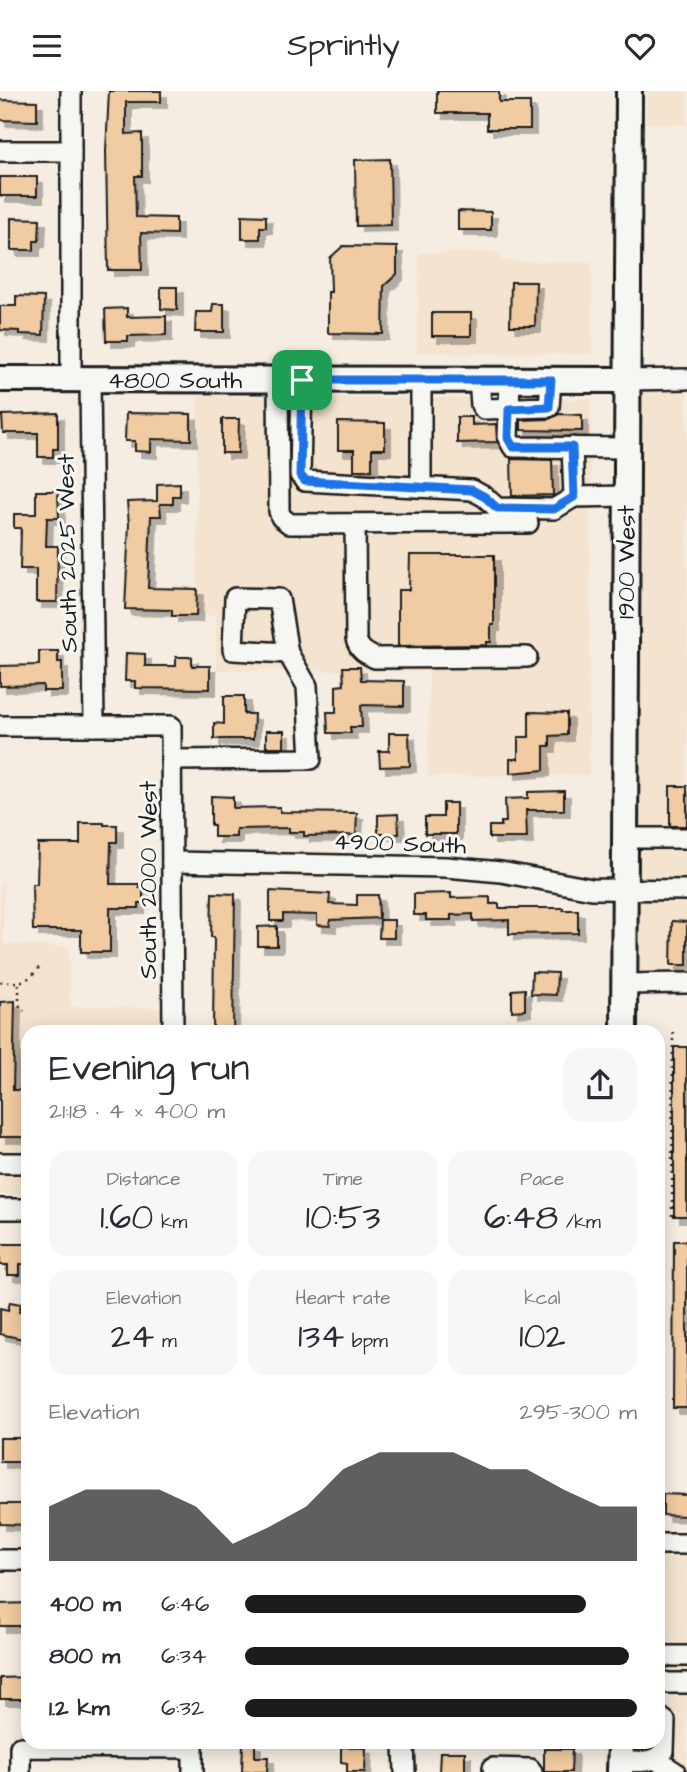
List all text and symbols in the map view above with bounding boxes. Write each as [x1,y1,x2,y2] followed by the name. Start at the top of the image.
[287,23,400,68] text: Sprintly
[28,27,66,65] icon: menu
[621,27,659,65] icon: heart
[272,350,332,410] pin
[283,361,321,399] icon: arrive
[108,364,242,398] street label: 4800 South
[49,453,87,653] street label: South 2025 West
[610,505,644,619] street label: 1900 West
[132,781,166,979] street label: South 2000 West
[333,825,467,863] street label: 4900 South
[49,1043,250,1095] text: Evening run
[563,1048,637,1122] button: share
[49,1095,225,1127] text: 21:18 · 4 × 400 m
[107,1166,181,1193] text: Distance
[323,1166,363,1193] text: Time
[520,1166,564,1193] text: Pace
[100,1193,153,1242] text: 1.60
[305,1193,380,1242] text: 10:53
[484,1193,558,1242] text: 6:48
[153,1209,187,1236] text: km
[558,1209,601,1236] text: /km
[106,1285,181,1312] text: Elevation
[295,1285,391,1312] text: Heart rate
[524,1285,561,1312] text: kcal
[111,1312,154,1361] text: 24
[298,1312,344,1361] text: 134
[519,1312,566,1361] text: 102
[154,1328,177,1355] text: m
[344,1328,388,1355] text: bpm
[49,1396,140,1428] text: Elevation
[519,1396,637,1428] text: 295–300 m
[49,1588,121,1620] text: 400 m
[161,1588,209,1620] text: 6:46
[49,1640,120,1672] text: 800 m
[161,1640,207,1672] text: 6:34
[49,1692,110,1724] text: 1.2 km
[161,1692,204,1724] text: 6:32

